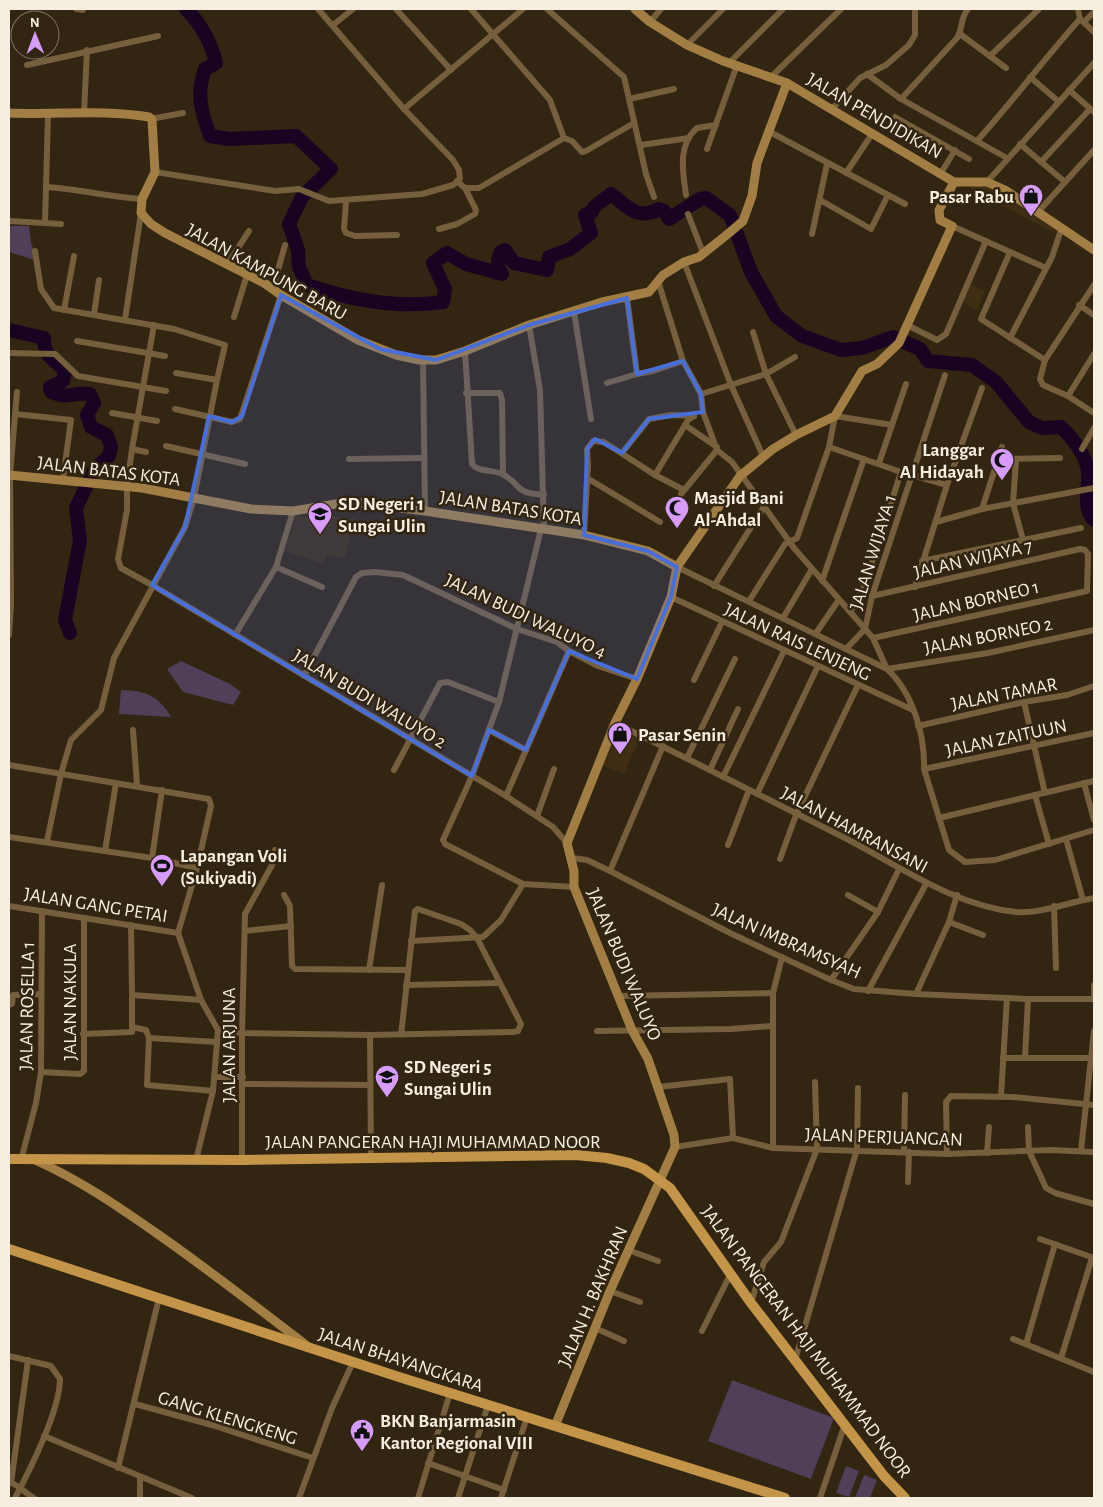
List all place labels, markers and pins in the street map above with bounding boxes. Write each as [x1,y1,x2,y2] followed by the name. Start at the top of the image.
[1018,183,1044,217] shop icon: Pasar Rabu
[929,188,1014,207] place label: Pasar Rabu
[900,441,984,482] place label: Langgar Al Hidayah
[989,447,1015,481] mosque icon: Langgar Al Hidayah
[694,489,784,530] place label: Masjid Bani Al-Ahdal
[338,495,426,536] place label: SD Negeri 1 Sungai Ulin
[664,495,690,529] mosque icon: Masjid Bani Al-Ahdal
[307,501,333,535] school or university icon: SD Negeri 1 Sungai Ulin
[607,721,633,755] shop icon: Pasar Senin
[638,726,726,745] place label: Pasar Senin
[180,847,287,888] place label: Lapangan Voli (Sukiyadi)
[149,853,175,887] sports icon: Lapangan Voli (Sukiyadi)
[404,1058,492,1099] place label: SD Negeri 5 Sungai Ulin
[374,1064,400,1098] school or university icon: SD Negeri 5 Sungai Ulin
[380,1412,533,1453] place label: BKN Banjarmasin Kantor Regional VIII
[349,1418,375,1452] public building icon: BKN Banjarmasin Kantor Regional VIII

